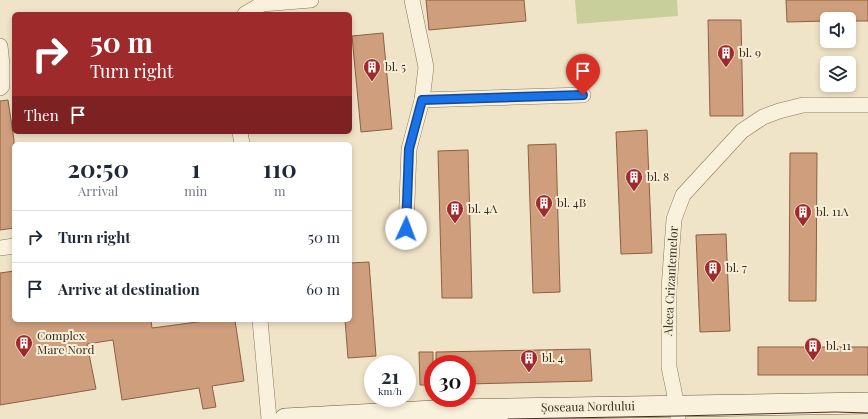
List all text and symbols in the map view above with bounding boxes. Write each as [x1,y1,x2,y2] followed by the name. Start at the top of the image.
[820,12,856,92] map controls
[820,12,856,48] button: sound
[90,23,153,60] text: 50 m
[24,28,76,80] icon: right
[716,43,736,68] building icon: bl. 9
[739,44,761,60] place label: bl. 9
[566,54,600,95] pin
[820,56,856,92] button: layers
[362,57,382,82] building icon: bl. 5
[385,58,406,74] place label: bl. 5
[90,59,173,83] text: Turn right
[572,60,594,82] icon: arrive
[67,104,89,126] icon: arrive
[24,105,59,125] text: Then
[67,152,129,184] text: 20:50
[191,152,200,184] text: 1
[263,152,297,184] text: 110
[624,167,644,192] building icon: bl. 8
[647,168,669,184] place label: bl. 8
[78,182,118,199] text: Arrival
[184,182,207,199] text: min
[274,182,285,199] text: m
[534,193,554,218] building icon: bl. 4B
[557,194,586,210] place label: bl. 4B
[445,199,465,224] building icon: bl. 4A
[468,200,498,216] place label: bl. 4A
[793,202,813,227] building icon: bl. 11A
[816,203,849,219] place label: bl. 11A
[385,208,427,250] position arrow
[659,225,681,337] street label: Aleea Crizantemelor
[24,226,46,248] icon: right
[58,227,131,247] text: Turn right
[308,227,340,247] text: 50 m
[703,258,723,283] building icon: bl. 7
[726,259,747,275] place label: bl. 7
[24,278,46,300] icon: arrive
[58,279,200,299] text: Arrive at destination
[306,279,340,299] text: 60 m
[37,327,94,357] place label: Complex Mare Nord
[14,333,34,358] building icon: Complex Mare Nord
[803,336,823,361] building icon: bl. 11
[826,337,852,353] place label: bl. 11
[519,348,539,373] building icon: bl. 4
[542,349,564,365] place label: bl. 4
[424,355,476,407] speed limit sign: 30
[381,362,399,389] text: 21
[378,384,402,398] text: km/h
[541,397,636,415] street label: Șoseaua Nordului

